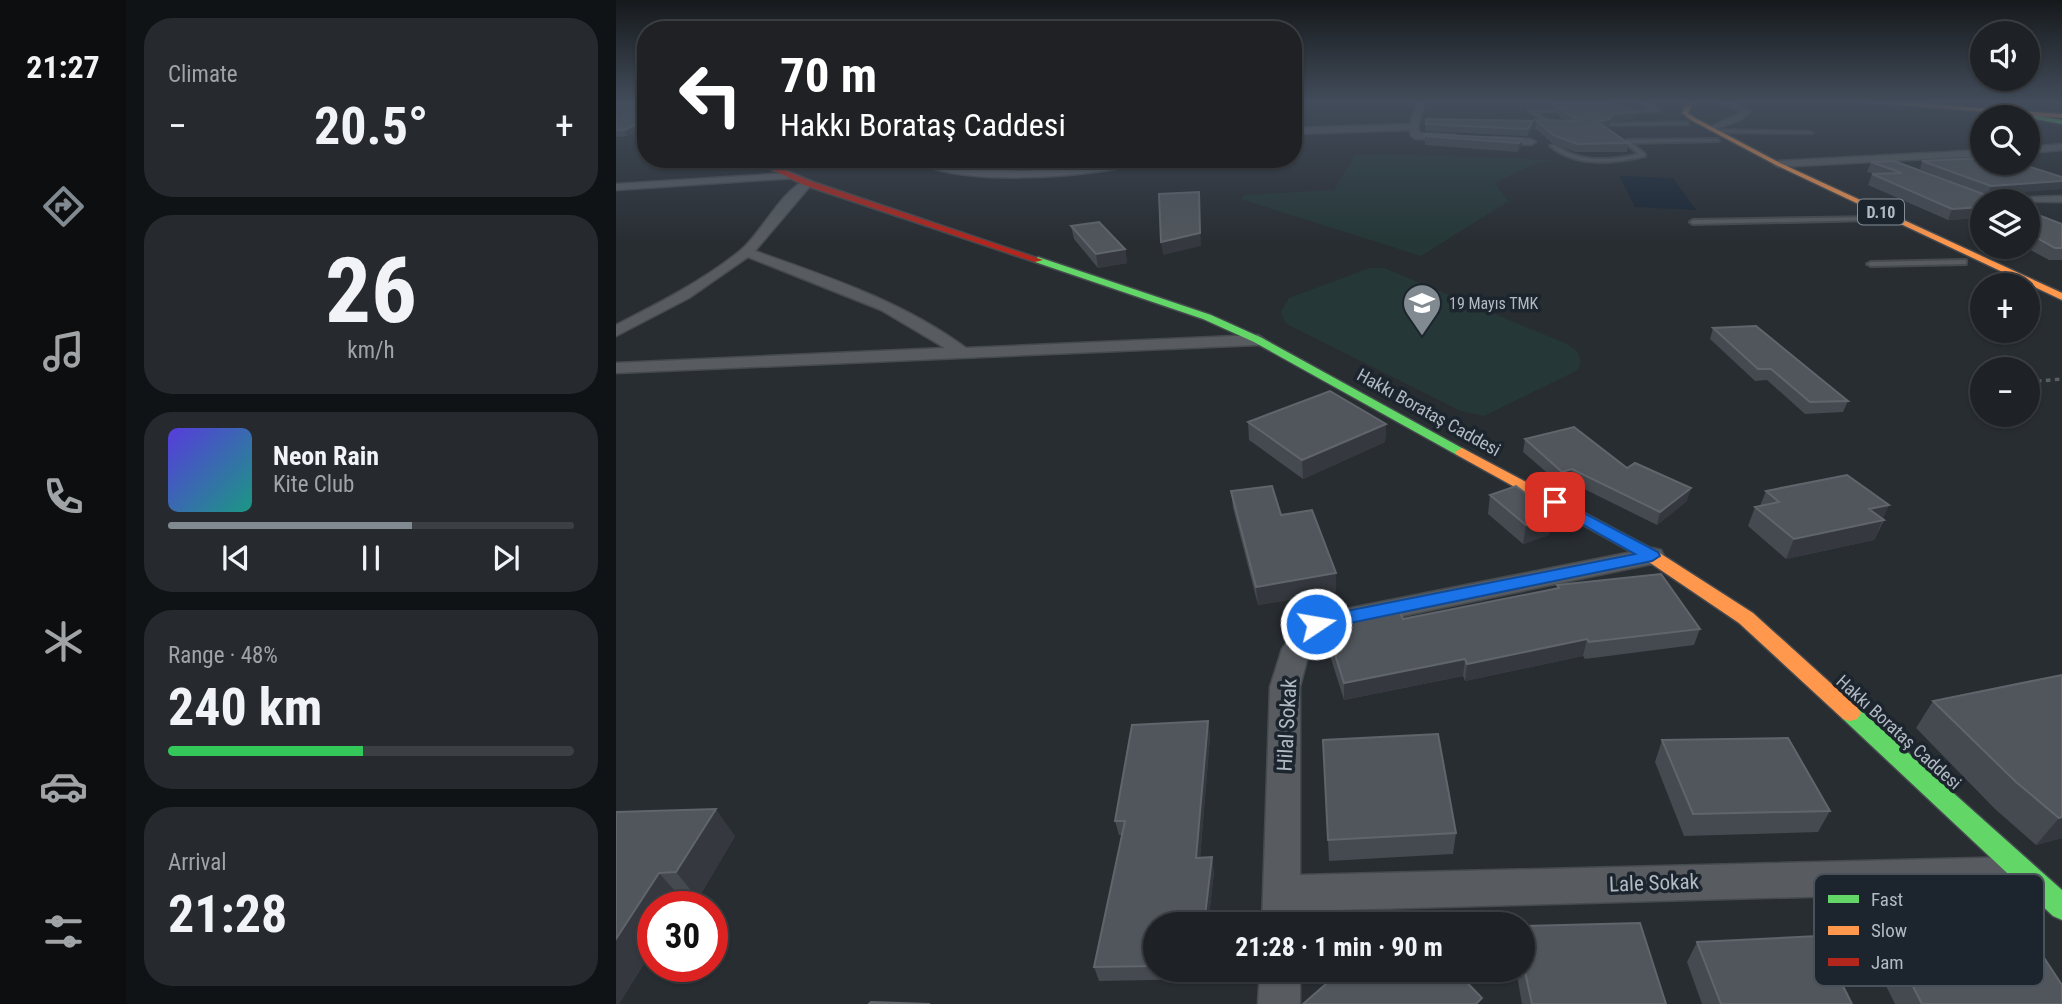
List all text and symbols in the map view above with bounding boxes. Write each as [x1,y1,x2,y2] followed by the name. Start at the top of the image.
[1970,21,2040,427] map controls
[1970,21,2040,91] button: sound
[780,47,877,104] text: 70 m
[26,48,100,86] text: 21:27
[665,49,756,140] icon: left
[168,61,238,88] text: Climate
[314,96,428,157] text: 20.5°
[168,104,187,148] text: −
[555,104,574,148] text: +
[1970,105,2040,175] button: search
[780,106,1066,144] text: Hakkı Borataş Caddesi
[39,182,88,231] icon: directions
[1970,189,2040,259] button: layers
[1858,200,1904,224] road number: D.10
[325,238,417,344] text: 26
[1970,273,2040,343] button: +
[1401,282,1443,337] school or university icon: 19 Mayıs TMK
[1449,294,1539,313] place label: 19 Mayıs TMK
[39,327,88,376] icon: music
[347,337,395,364] text: km/h
[1970,357,2040,427] button: −
[1354,364,1504,460] street label: Hakkı Borataş Caddesi
[273,441,379,471] text: Neon Rain
[273,471,354,498] text: Kite Club
[39,472,88,521] icon: phone
[1525,472,1585,532] pin
[1536,483,1574,521] icon: arrive
[217,539,255,577] icon: previous
[352,539,390,577] icon: pause
[487,539,525,577] icon: next
[1279,587,1353,661] position arrow
[39,617,88,666] icon: climate
[168,642,278,669] text: Range · 48%
[1832,670,1966,794] street label: Hakkı Borataş Caddesi
[168,677,322,738] text: 240 km
[1273,678,1301,772] street label: Hilal Sokak
[39,762,88,811] icon: car
[168,849,227,876] text: Arrival
[1609,869,1700,897] street label: Lale Sokak
[1814,874,2044,986] legend
[168,884,287,945] text: 21:28
[1871,888,1903,911] text: Fast
[637,891,728,982] speed limit sign: 30
[39,907,88,956] icon: filters
[1871,919,1907,942] text: Slow
[1235,932,1443,962] text: 21:28 · 1 min · 90 m
[1871,951,1904,974] text: Jam

